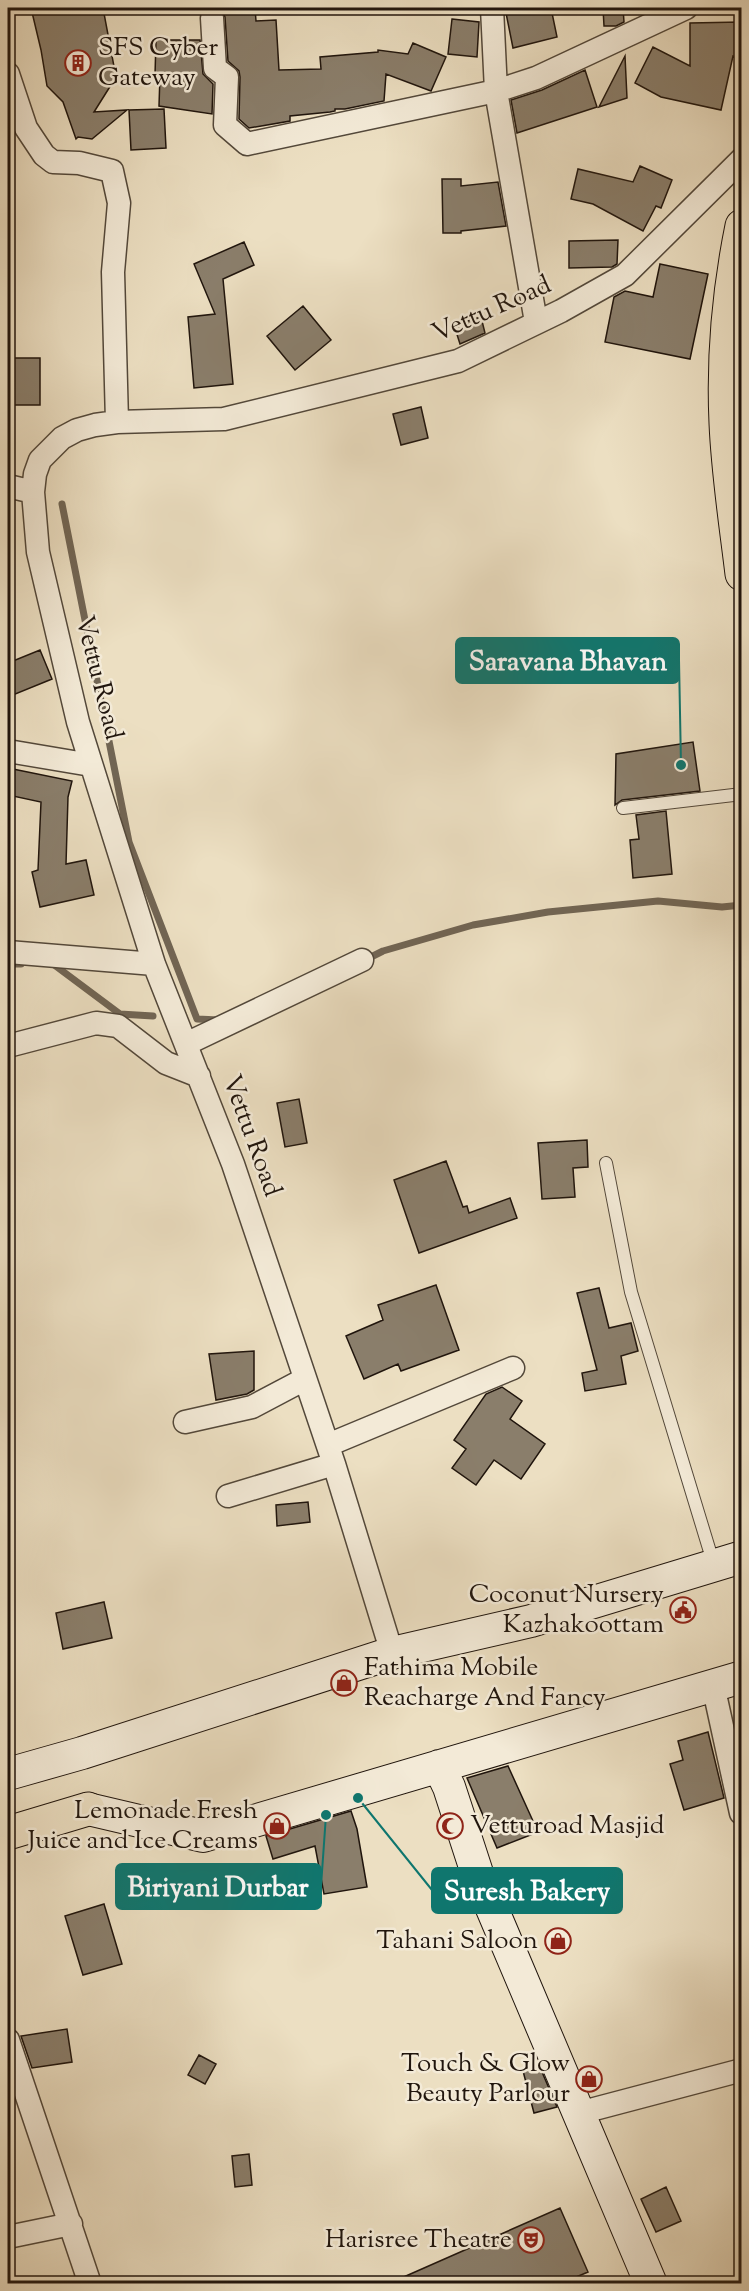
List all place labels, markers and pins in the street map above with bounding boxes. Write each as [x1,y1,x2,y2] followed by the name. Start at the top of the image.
[98,30,219,97] place label: SFS Cyber Gateway
[63,48,93,78] building icon: SFS Cyber Gateway
[456,638,679,683] callout: Saravana Bhavan
[469,1577,664,1644] place label: Coconut Nursery Kazhakoottam
[668,1595,698,1625] public building icon: Coconut Nursery Kazhakoottam
[364,1650,606,1717] place label: Fathima Mobile Reacharge And Fancy
[329,1668,359,1698] shop icon: Fathima Mobile Reacharge And Fancy
[25,1793,258,1860] place label: Lemonade Fresh Juice and Ice Creams
[470,1808,665,1845] place label: Vetturoad Masjid
[262,1811,292,1841] shop icon: Lemonade Fresh Juice and Ice Creams
[435,1811,465,1841] mosque icon: Vetturoad Masjid
[116,1864,321,1909] callout: Biriyani Durbar
[432,1868,622,1913] callout: Suresh Bakery
[376,1923,538,1960] place label: Tahani Saloon
[543,1926,573,1956] shop icon: Tahani Saloon
[401,2046,570,2113] place label: Touch & Glow Beauty Parlour
[574,2064,604,2094] shop icon: Touch & Glow Beauty Parlour
[325,2222,512,2259] place label: Harisree Theatre
[516,2225,546,2255] theatre icon: Harisree Theatre

